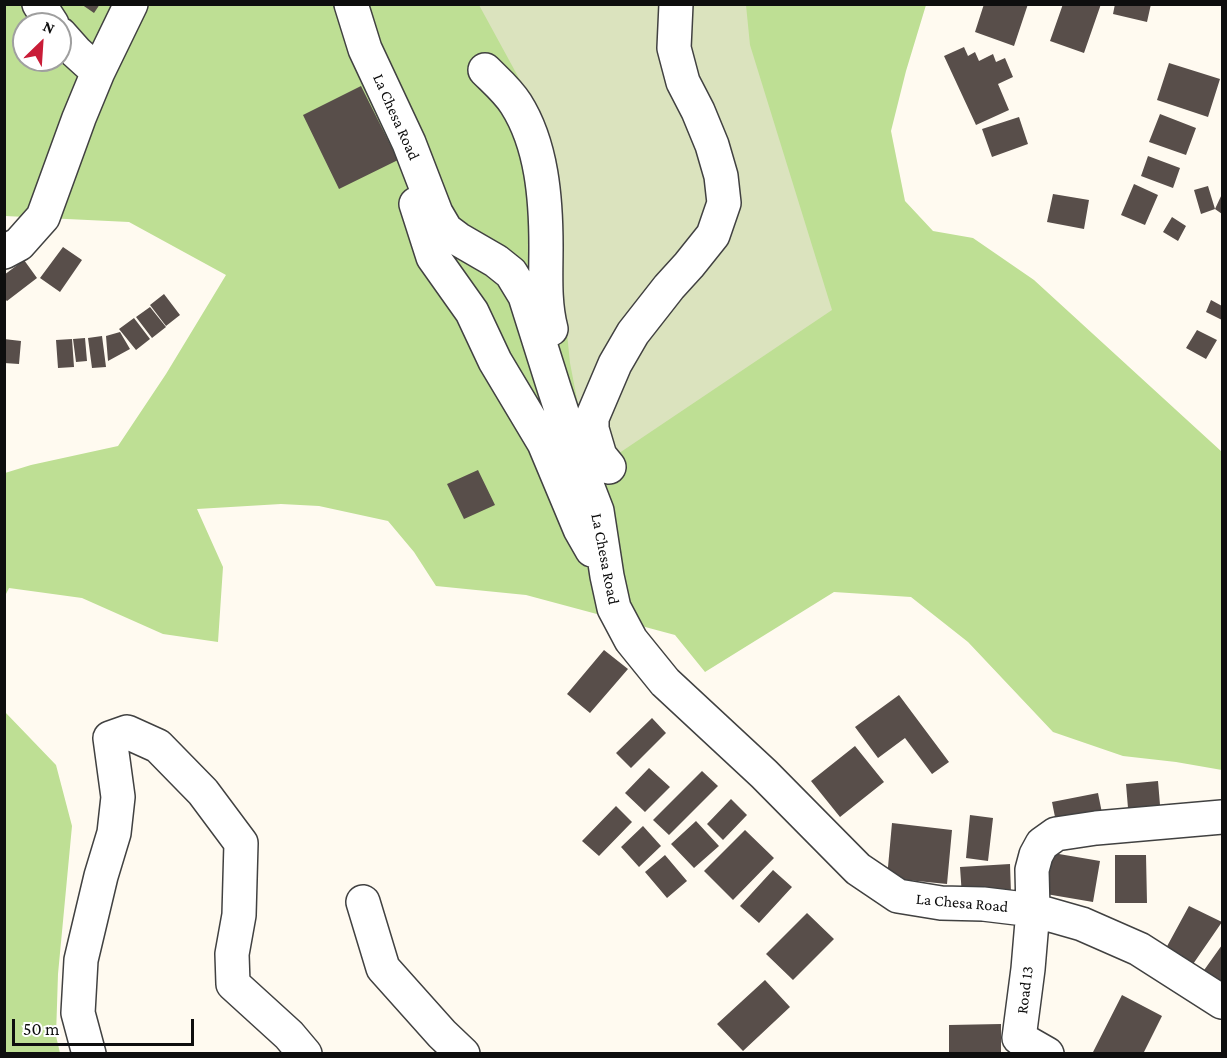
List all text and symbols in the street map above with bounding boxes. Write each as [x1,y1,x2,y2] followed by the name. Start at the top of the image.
[12,12,72,72] north arrow
[40,17,58,37] text: N
[368,71,424,163] street label: La Chesa Road
[587,512,623,606] street label: La Chesa Road
[915,889,1009,917] street label: La Chesa Road
[1013,965,1037,1015] street label: Road 13
[15,1007,196,1045] scale bar
[23,1019,60,1039] text: 50 m

